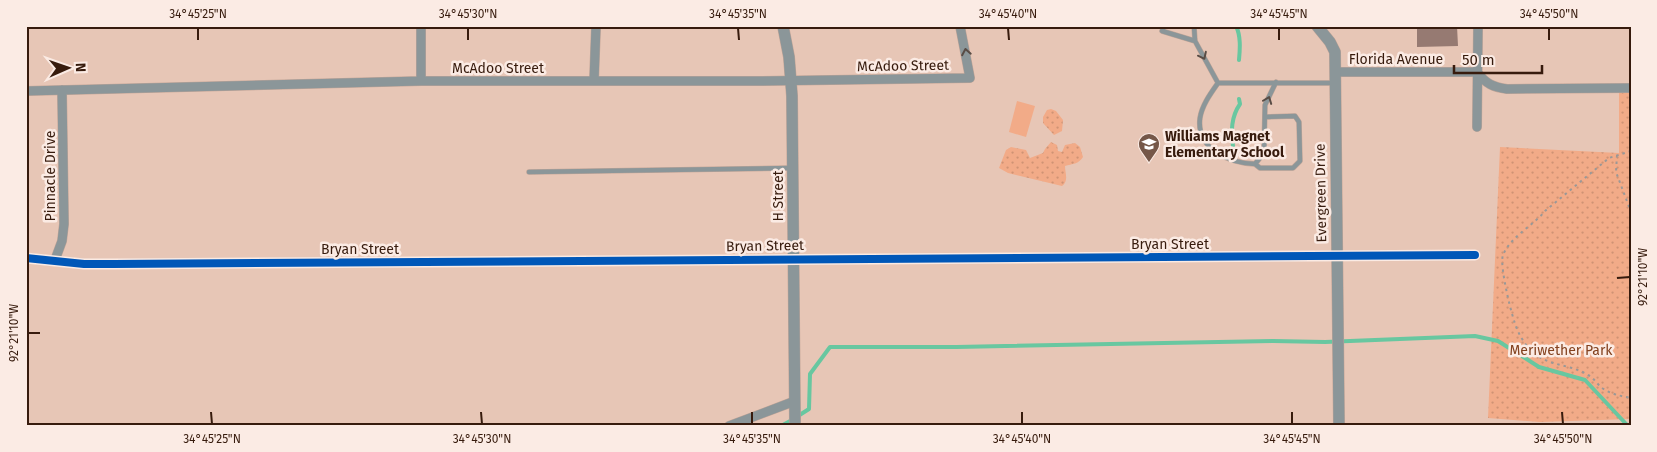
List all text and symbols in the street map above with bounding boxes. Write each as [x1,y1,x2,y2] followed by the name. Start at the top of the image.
[169,7,227,21] text: 34°45'25"N
[439,7,497,21] text: 34°45'30"N
[709,7,767,21] text: 34°45'35"N
[979,7,1037,21] text: 34°45'40"N
[1250,7,1308,21] text: 34°45'45"N
[1520,7,1578,21] text: 34°45'50"N
[42,42,92,92] north arrow
[1454,42,1542,74] scale bar
[961,48,971,57] one-way arrow
[1196,51,1207,60] one-way arrow
[1349,51,1443,68] street label: Florida Avenue
[1462,51,1495,69] text: 50 m
[857,57,950,75] street label: McAdoo Street
[452,60,545,77] street label: McAdoo Street
[72,63,89,73] text: N
[1262,96,1272,105] one-way arrow
[1165,128,1285,161] place label: Williams Magnet Elementary School
[42,131,59,222] street label: Pinnacle Drive
[1137,132,1161,163] school or university icon: Williams Magnet Elementary School
[1312,143,1330,243] street label: Evergreen Drive
[770,169,787,222] street label: H Street
[1131,236,1210,253] street label: Bryan Street
[726,237,805,255] street label: Bryan Street
[321,241,400,258] street label: Bryan Street
[1636,248,1650,306] text: 92°21'10"W
[7,304,21,362] text: 92°21'10"W
[1509,342,1613,359] park label: Meriwether Park
[183,432,241,446] text: 34°45'25"N
[453,432,511,446] text: 34°45'30"N
[723,432,781,446] text: 34°45'35"N
[993,432,1051,446] text: 34°45'40"N
[1263,432,1321,446] text: 34°45'45"N
[1534,432,1592,446] text: 34°45'50"N

